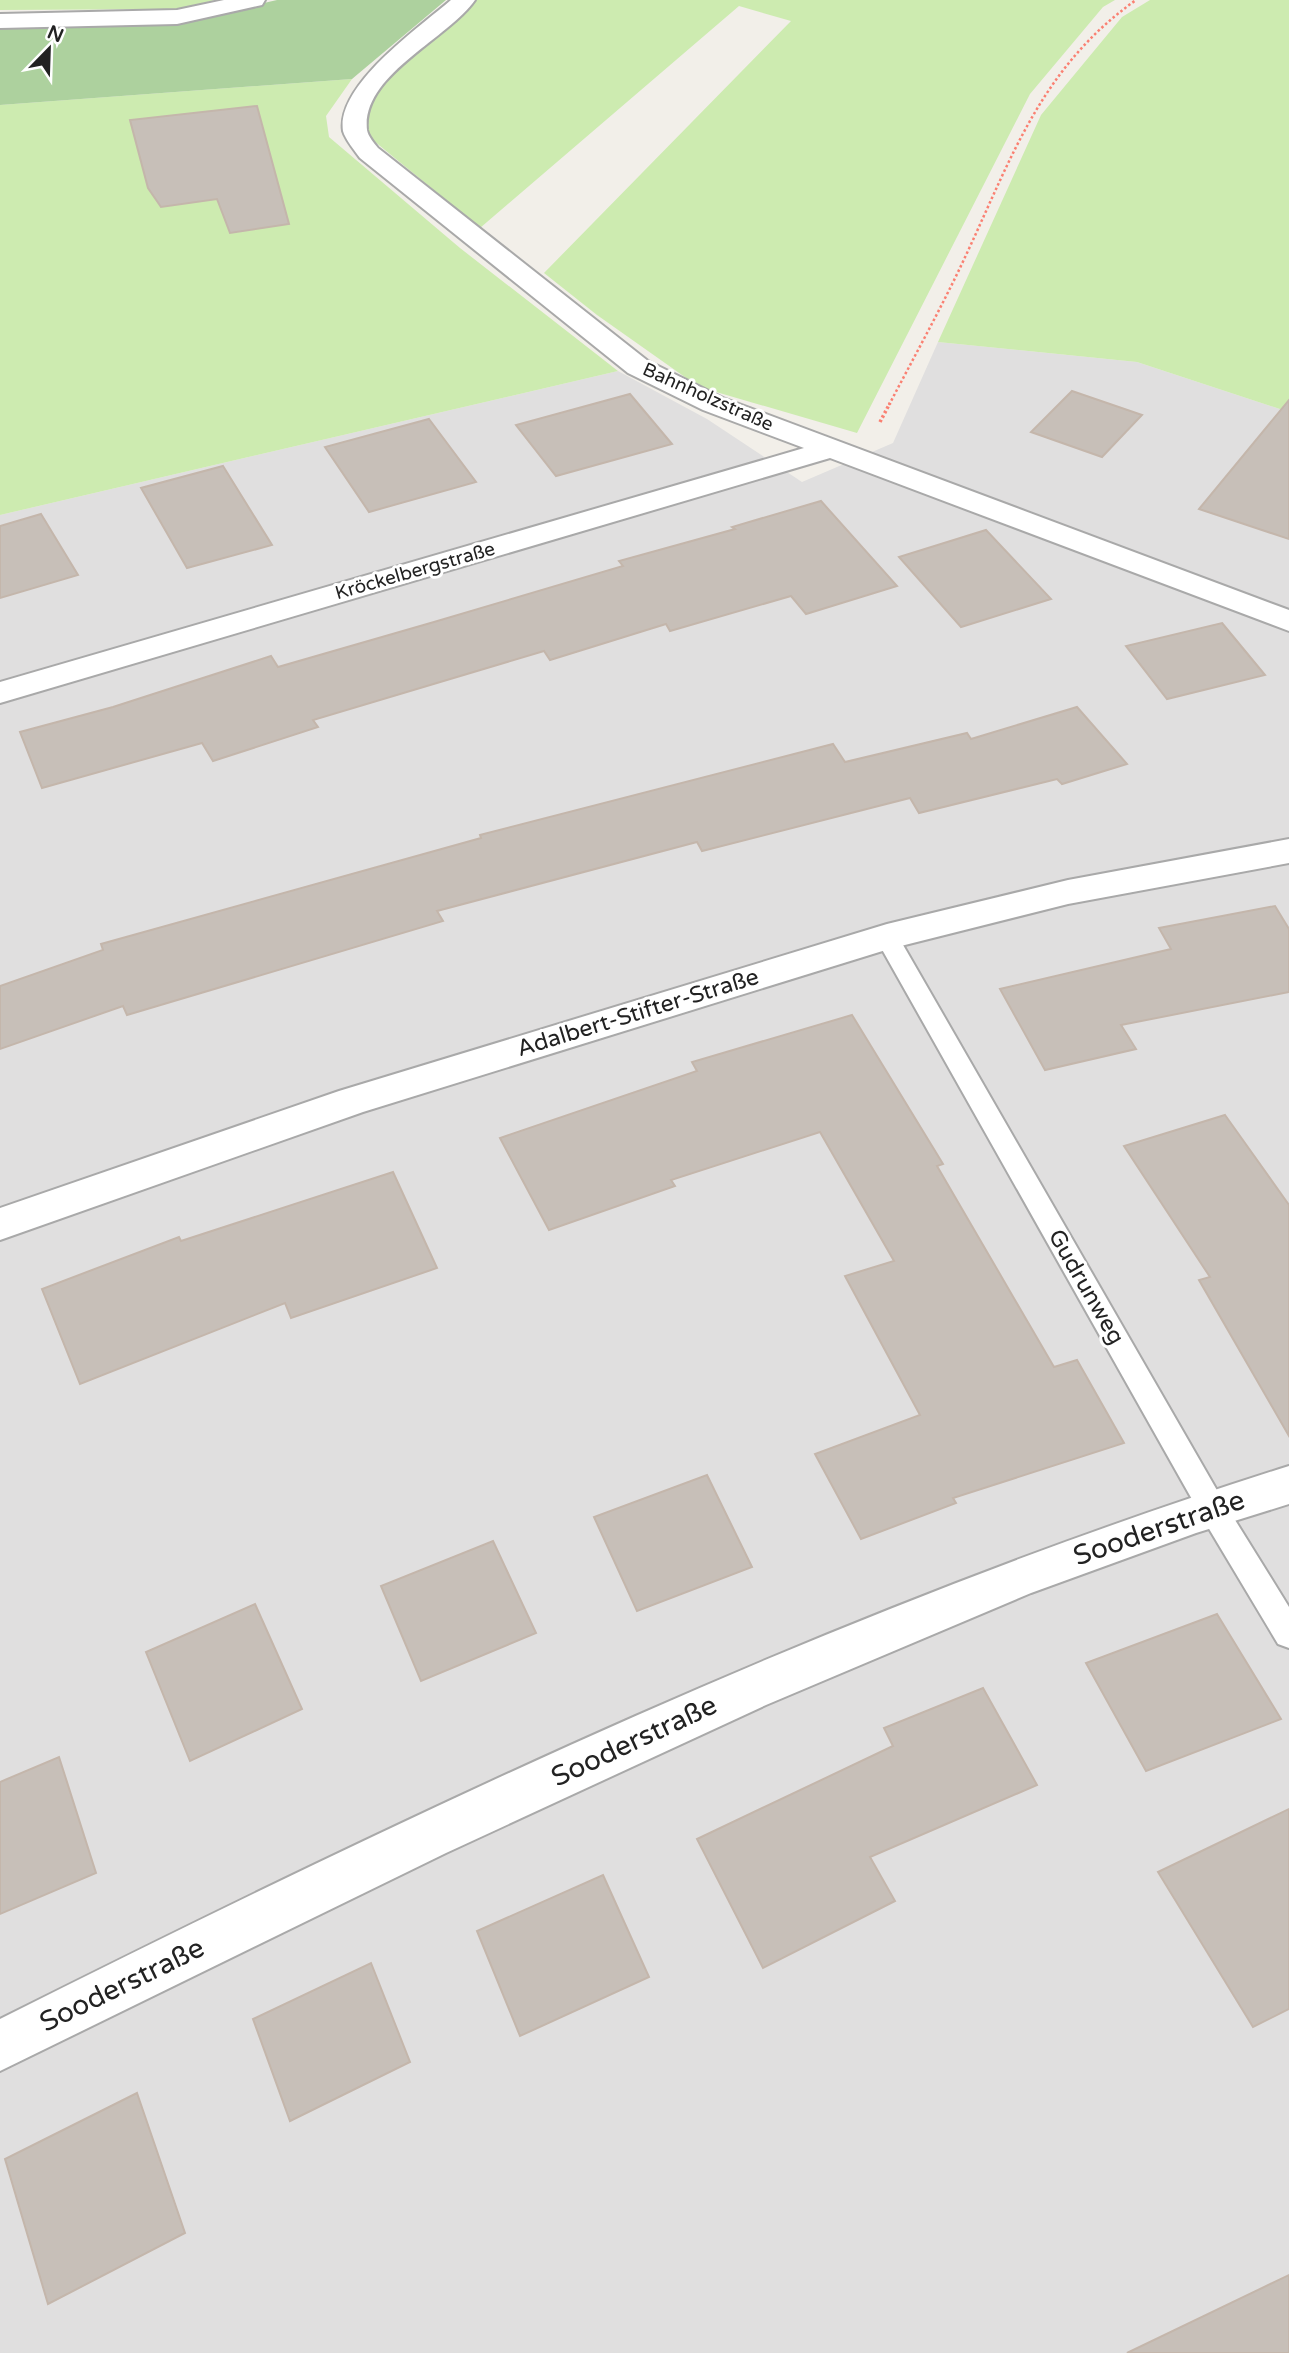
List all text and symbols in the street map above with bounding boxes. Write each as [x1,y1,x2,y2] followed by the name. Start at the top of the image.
[14,14,84,84] north arrow
[44,21,67,47] text: N
[639,358,777,436] street label: Bahnholzstraße
[332,538,498,604] street label: Kröckelbergstraße
[514,963,762,1063] street label: Adalbert-Stifter-Straße
[1042,1225,1130,1349] street label: Gudrunweg
[1069,1483,1249,1573] street label: Sooderstraße
[546,1688,722,1794] street label: Sooderstraße
[34,1931,210,2039] street label: Sooderstraße

